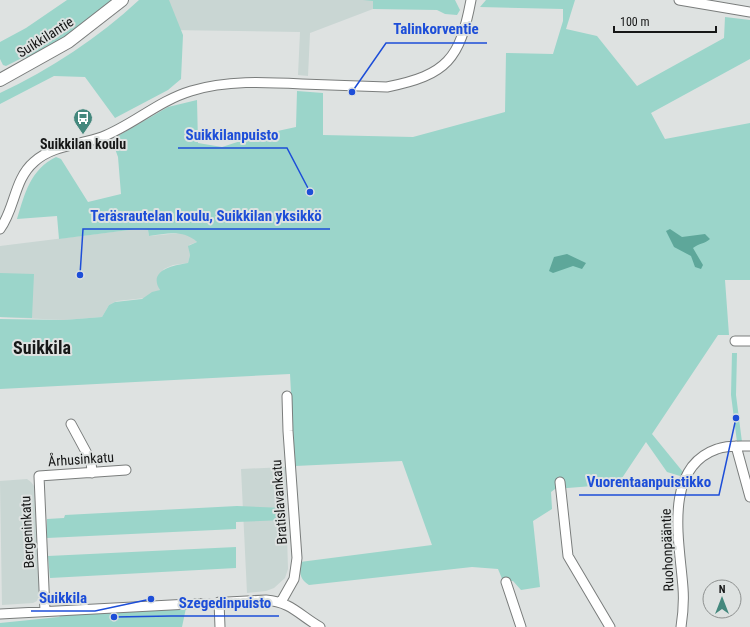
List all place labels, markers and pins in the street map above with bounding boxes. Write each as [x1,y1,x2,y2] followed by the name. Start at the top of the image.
[386,16,487,43] callout: Talinkorventie
[72,107,94,135] bus stop icon: Suikkilan koulu
[178,121,287,148] callout: Suikkilanpuisto
[40,136,126,152] place label: Suikkilan koulu
[83,202,330,229] callout: Teräsrautelan koulu, Suikkilan yksikkö
[579,468,719,495] callout: Vuorentaanpuistikko
[31,584,95,611] callout: Suikkila
[171,589,279,616] callout: Szegedinpuisto

